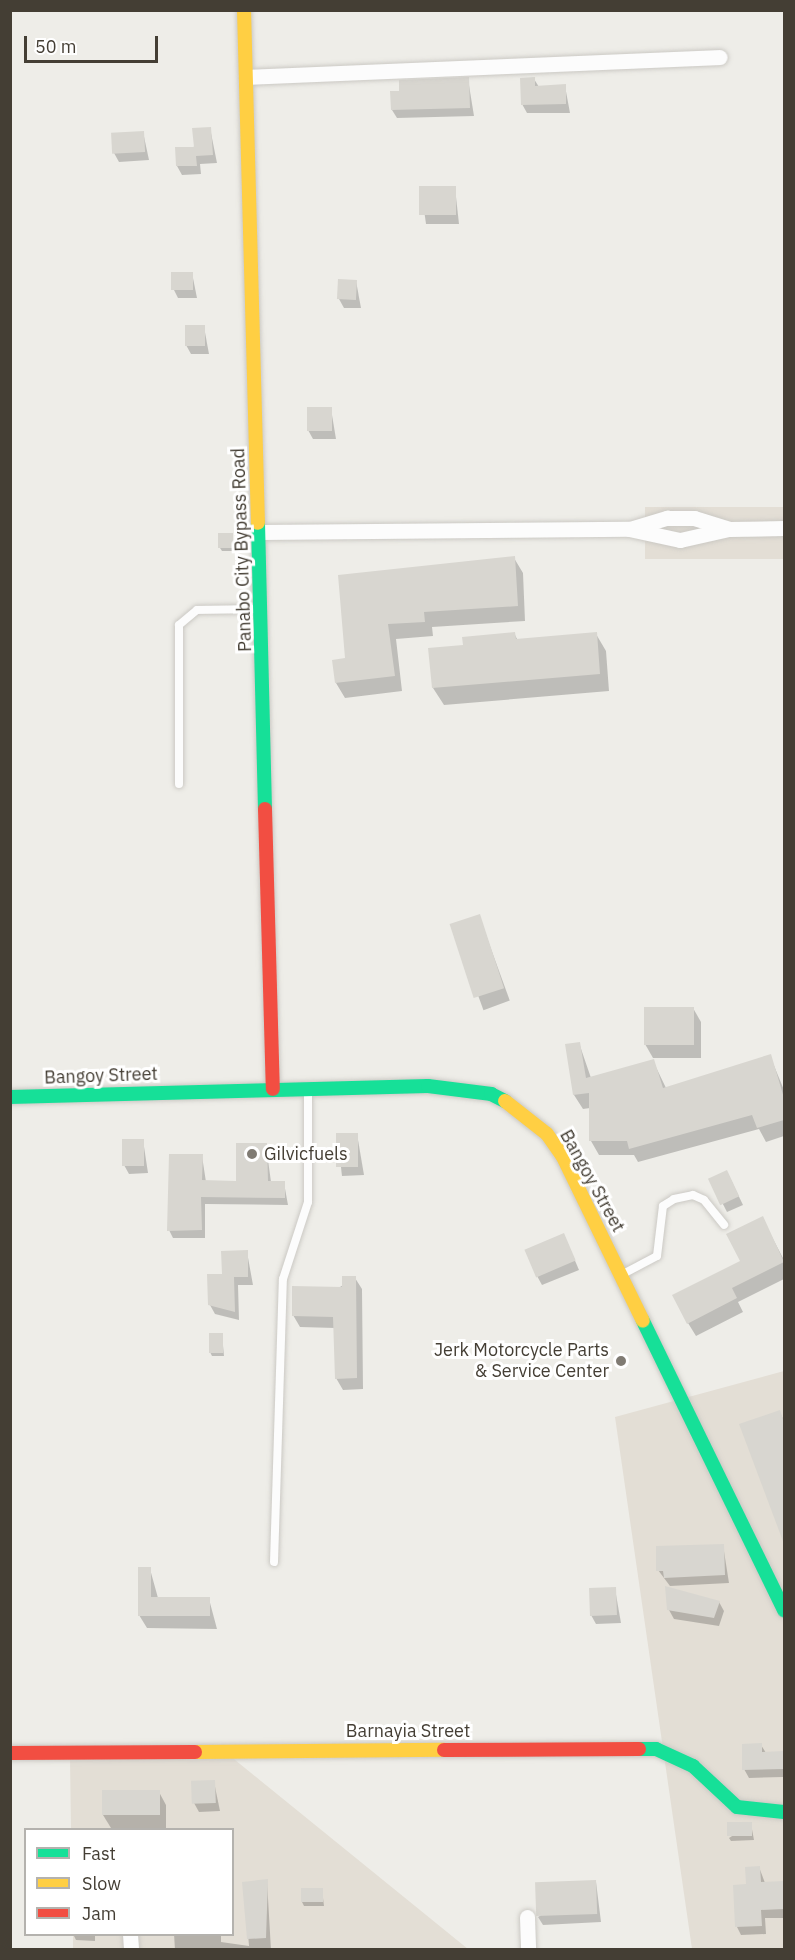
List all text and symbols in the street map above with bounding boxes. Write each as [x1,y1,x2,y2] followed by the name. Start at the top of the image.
[27,24,160,62] scale bar
[35,35,77,58] text: 50 m
[228,448,256,652] street label: Panabo City Bypass Road
[44,1063,158,1089] street label: Bangoy Street
[555,1126,629,1236] street label: Bangoy Street
[264,1143,348,1165] place label: Gilvicfuels
[245,1147,259,1161] marker: Gilvicfuels
[434,1340,609,1382] place label: Jerk Motorcycle Parts & Service Center
[614,1354,628,1368] marker: Jerk Motorcycle Parts & Service Center
[346,1720,470,1742] street label: Barnayia Street
[24,1828,234,1936] legend
[82,1842,116,1865] text: Fast
[82,1872,121,1895] text: Slow
[82,1902,117,1925] text: Jam

